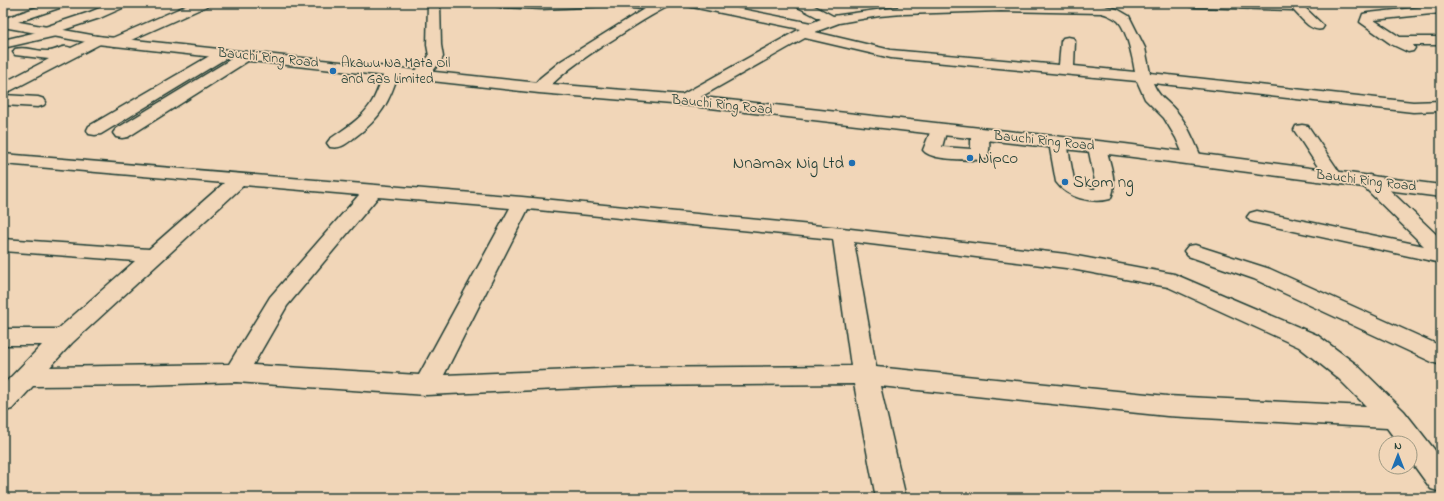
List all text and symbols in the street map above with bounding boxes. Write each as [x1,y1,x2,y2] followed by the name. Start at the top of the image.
[215,42,320,75] street label: Bauchi Ring Road
[341,53,450,90] place label: Akawu Na Mata Oil and Gas Limited
[328,66,338,76] marker: Akawu Na Mata Oil and Gas Limited
[669,89,774,122] street label: Bauchi Ring Road
[991,125,1096,158] street label: Bauchi Ring Road
[978,146,1018,171] place label: Nipco
[733,151,844,178] place label: Nnamax Nig Ltd
[965,153,975,163] marker: Nipco
[847,158,857,168] marker: Nnamax Nig Ltd
[1313,164,1418,199] street label: Bauchi Ring Road
[1073,170,1134,197] place label: Skom ng
[1060,177,1070,187] marker: Skom ng
[1378,435,1418,475] north arrow
[1394,438,1402,454] text: N

